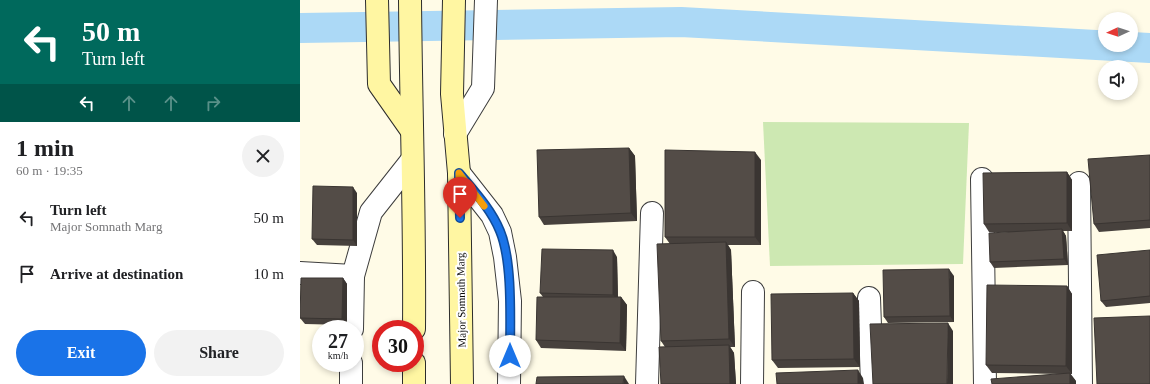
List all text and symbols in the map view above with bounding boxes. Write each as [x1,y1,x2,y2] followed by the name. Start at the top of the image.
[1098,12,1138,52] north arrow
[1098,12,1138,100] map controls
[16,16,68,68] icon: left
[82,16,140,47] text: 50 m
[82,49,145,69] text: Turn left
[1098,60,1138,100] button: sound
[76,92,98,114] icon: left
[118,92,140,114] icon: ahead
[160,92,182,114] icon: ahead
[202,92,224,114] icon: right
[16,135,74,161] text: 1 min
[242,135,284,177] button: close
[16,163,83,178] text: 60 m · 19:35
[443,177,477,218] pin
[449,183,471,205] icon: arrive
[50,202,107,218] text: Turn left
[16,207,38,229] icon: left
[254,210,284,226] text: 50 m
[50,219,162,234] text: Major Somnath Marg
[454,252,468,348] street label: Major Somnath Marg
[16,263,38,285] icon: arrive
[50,266,183,282] text: Arrive at destination
[254,266,284,282] text: 10 m
[372,320,424,372] speed limit sign: 30
[16,330,146,376] button: Exit
[154,330,284,376] button: Share
[328,330,348,352] text: 27
[489,335,531,377] position arrow
[328,350,348,361] text: km/h

